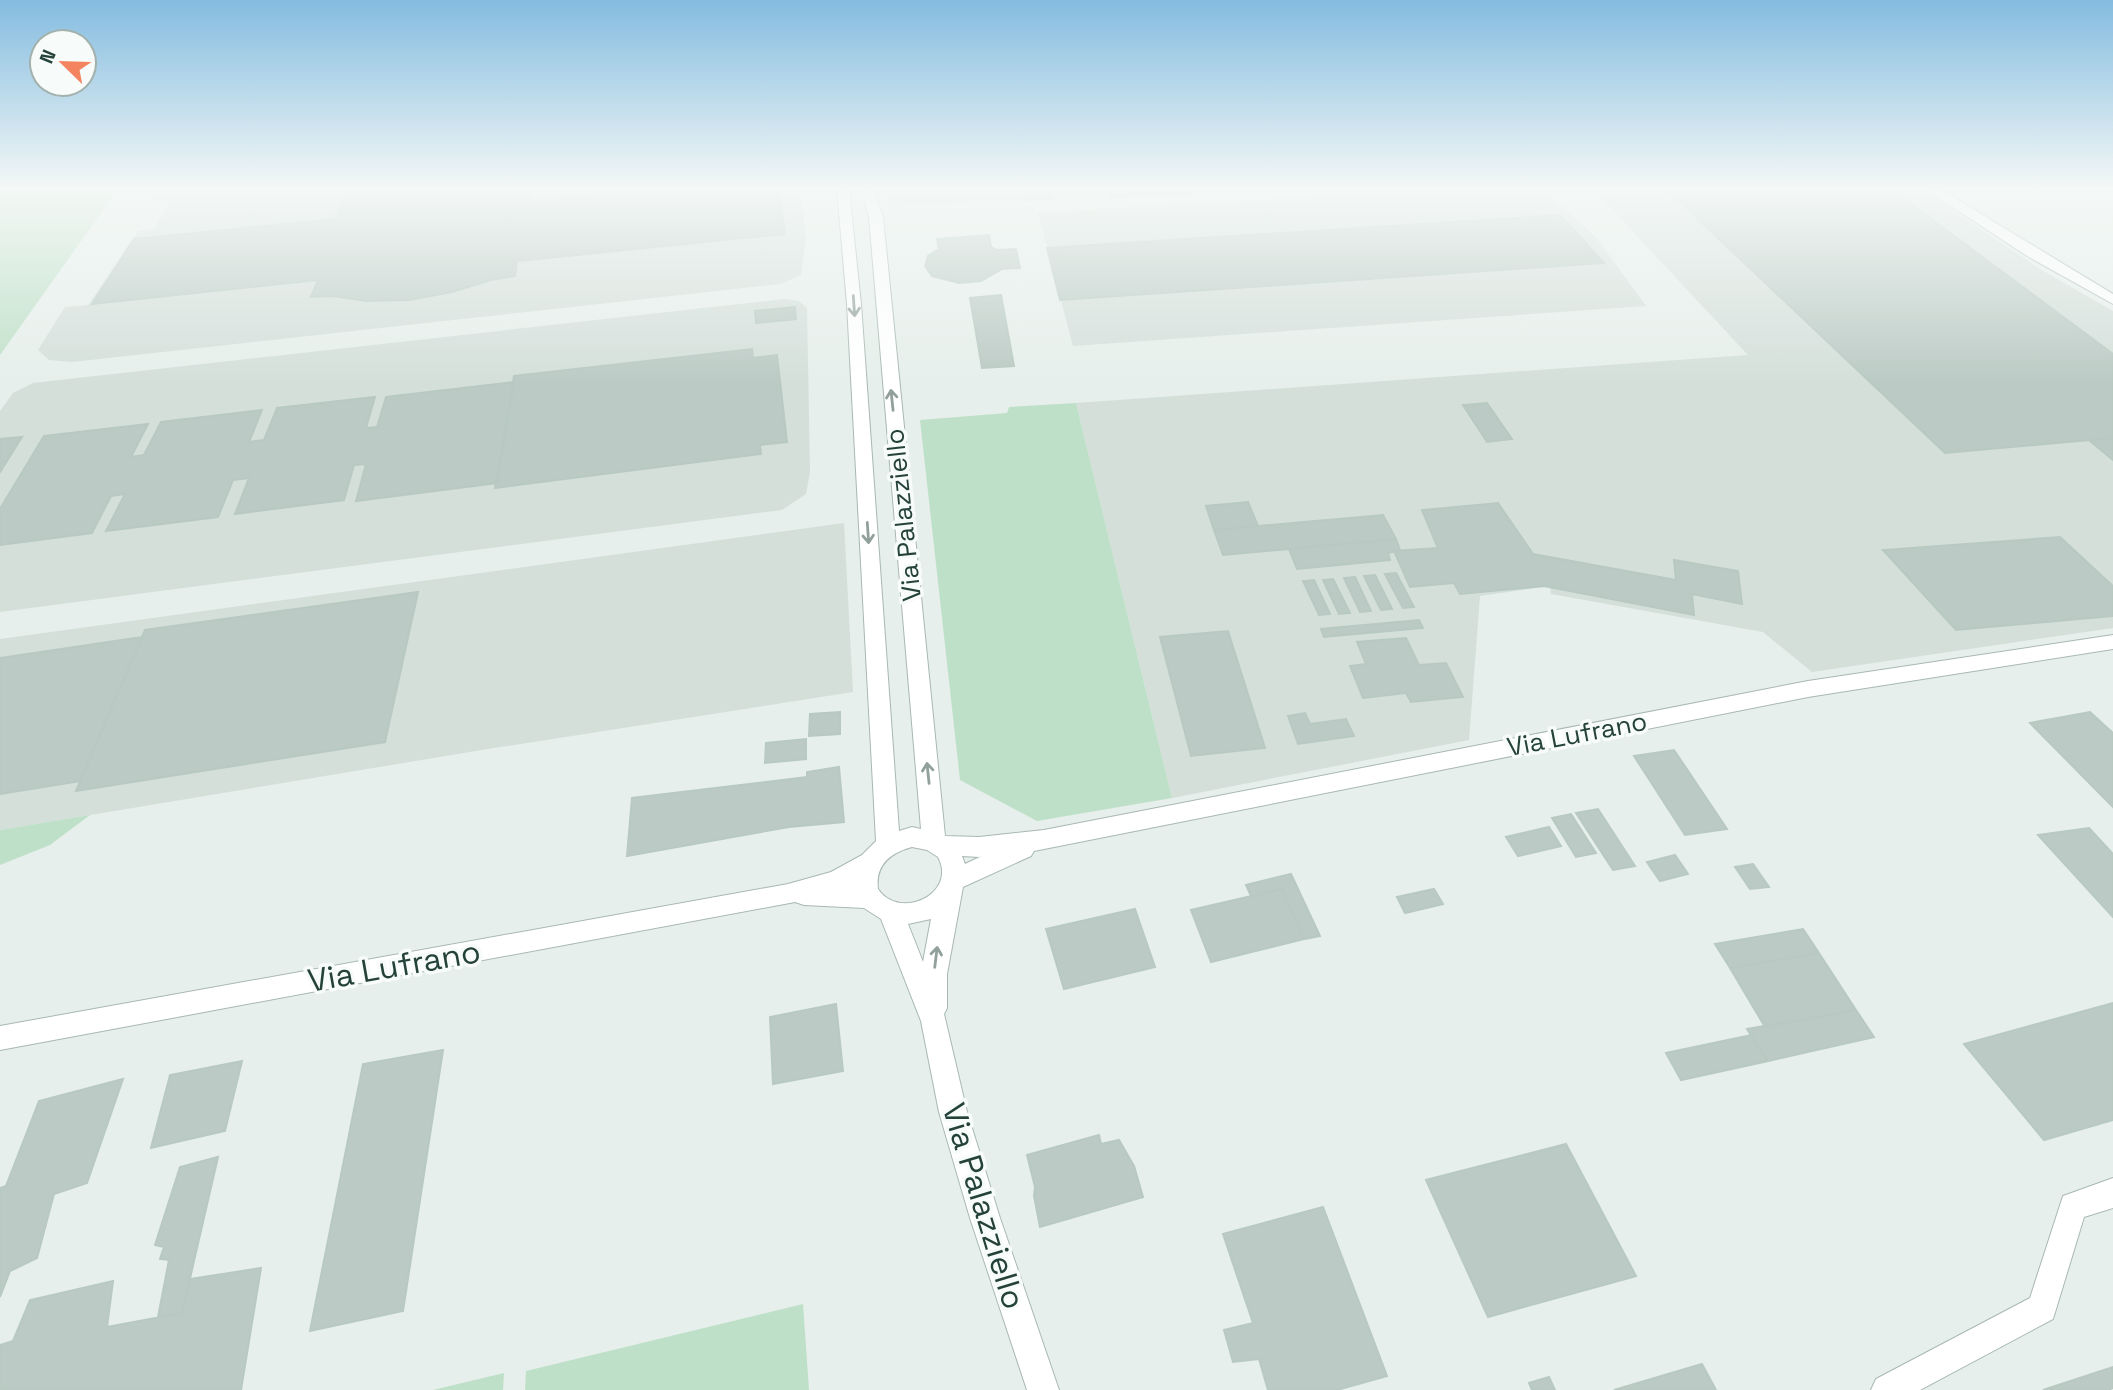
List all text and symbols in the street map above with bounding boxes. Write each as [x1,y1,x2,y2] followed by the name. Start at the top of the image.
[28,28,98,98] north arrow
[34,46,62,67] text: N
[848,294,861,316] one-way arrow
[885,389,898,412] one-way arrow
[877,427,929,603] street label: Via Palazziello
[862,521,875,544] one-way arrow
[1504,704,1650,764] street label: Via Lufrano
[921,762,934,785] one-way arrow
[305,931,483,1001] street label: Via Lufrano
[930,946,943,969] one-way arrow
[934,1098,1034,1314] street label: Via Palazziello

